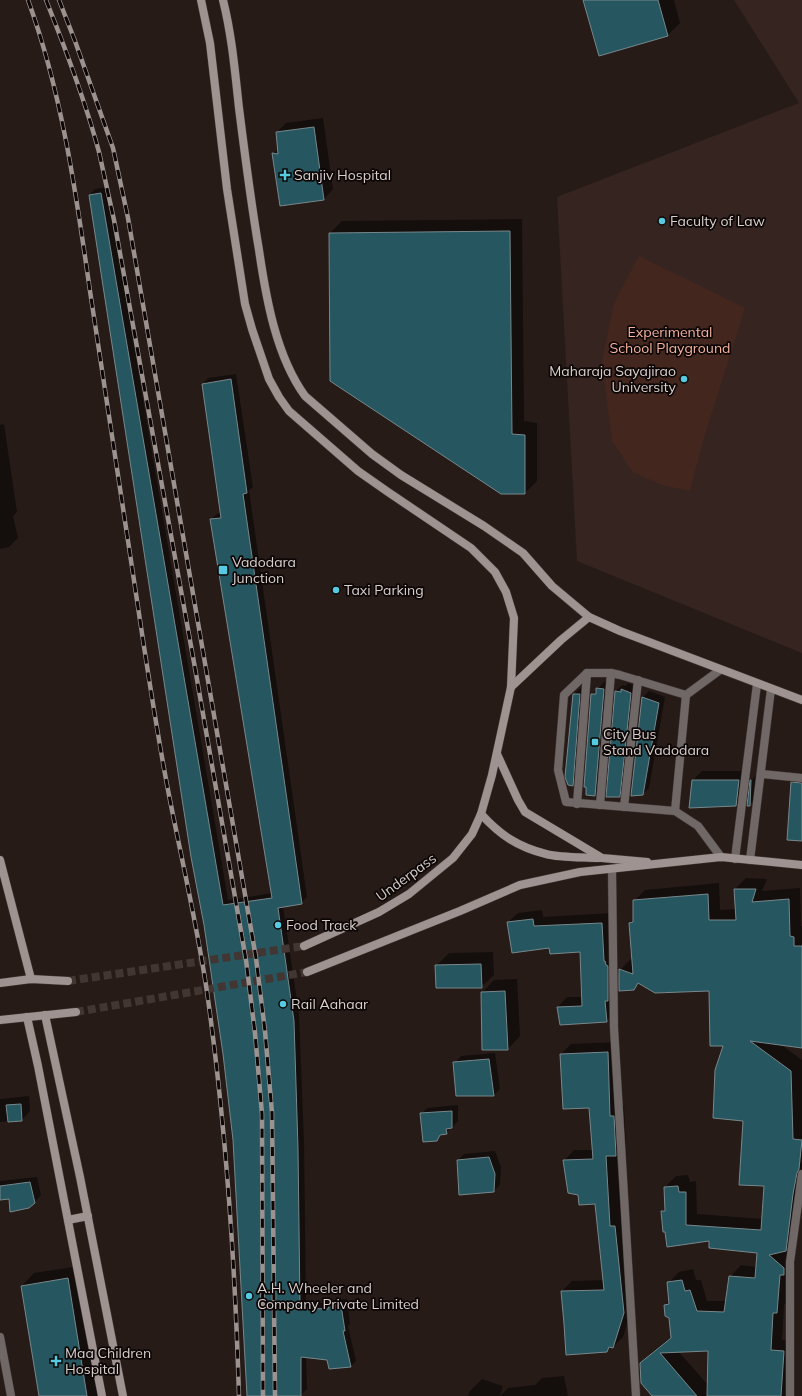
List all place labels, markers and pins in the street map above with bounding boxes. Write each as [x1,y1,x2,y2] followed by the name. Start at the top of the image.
[294,166,391,184] place label: Sanjiv Hospital
[279,169,291,181] marker: Sanjiv Hospital
[670,212,765,230] place label: Faculty of Law
[657,216,667,226] marker: Faculty of Law
[549,362,677,396] place label: Maharaja Sayajirao University
[679,374,689,384] marker: Maharaja Sayajirao University
[232,553,296,587] place label: Vadodara Junction
[217,564,229,576] marker: Vadodara Junction
[344,581,424,599] place label: Taxi Parking
[331,585,341,595] marker: Taxi Parking
[603,725,709,759] place label: City Bus Stand Vadodara
[590,737,600,747] marker: City Bus Stand Vadodara
[286,916,357,934] place label: Food Track
[273,920,283,930] marker: Food Track
[291,995,369,1013] place label: Rail Aahaar
[278,999,288,1009] marker: Rail Aahaar
[257,1279,419,1313] place label: A.H. Wheeler and Company Private Limited
[244,1291,254,1301] marker: A.H. Wheeler and Company Private Limited
[65,1344,151,1378] place label: Maa Children Hospital
[50,1355,62,1367] marker: Maa Children Hospital

